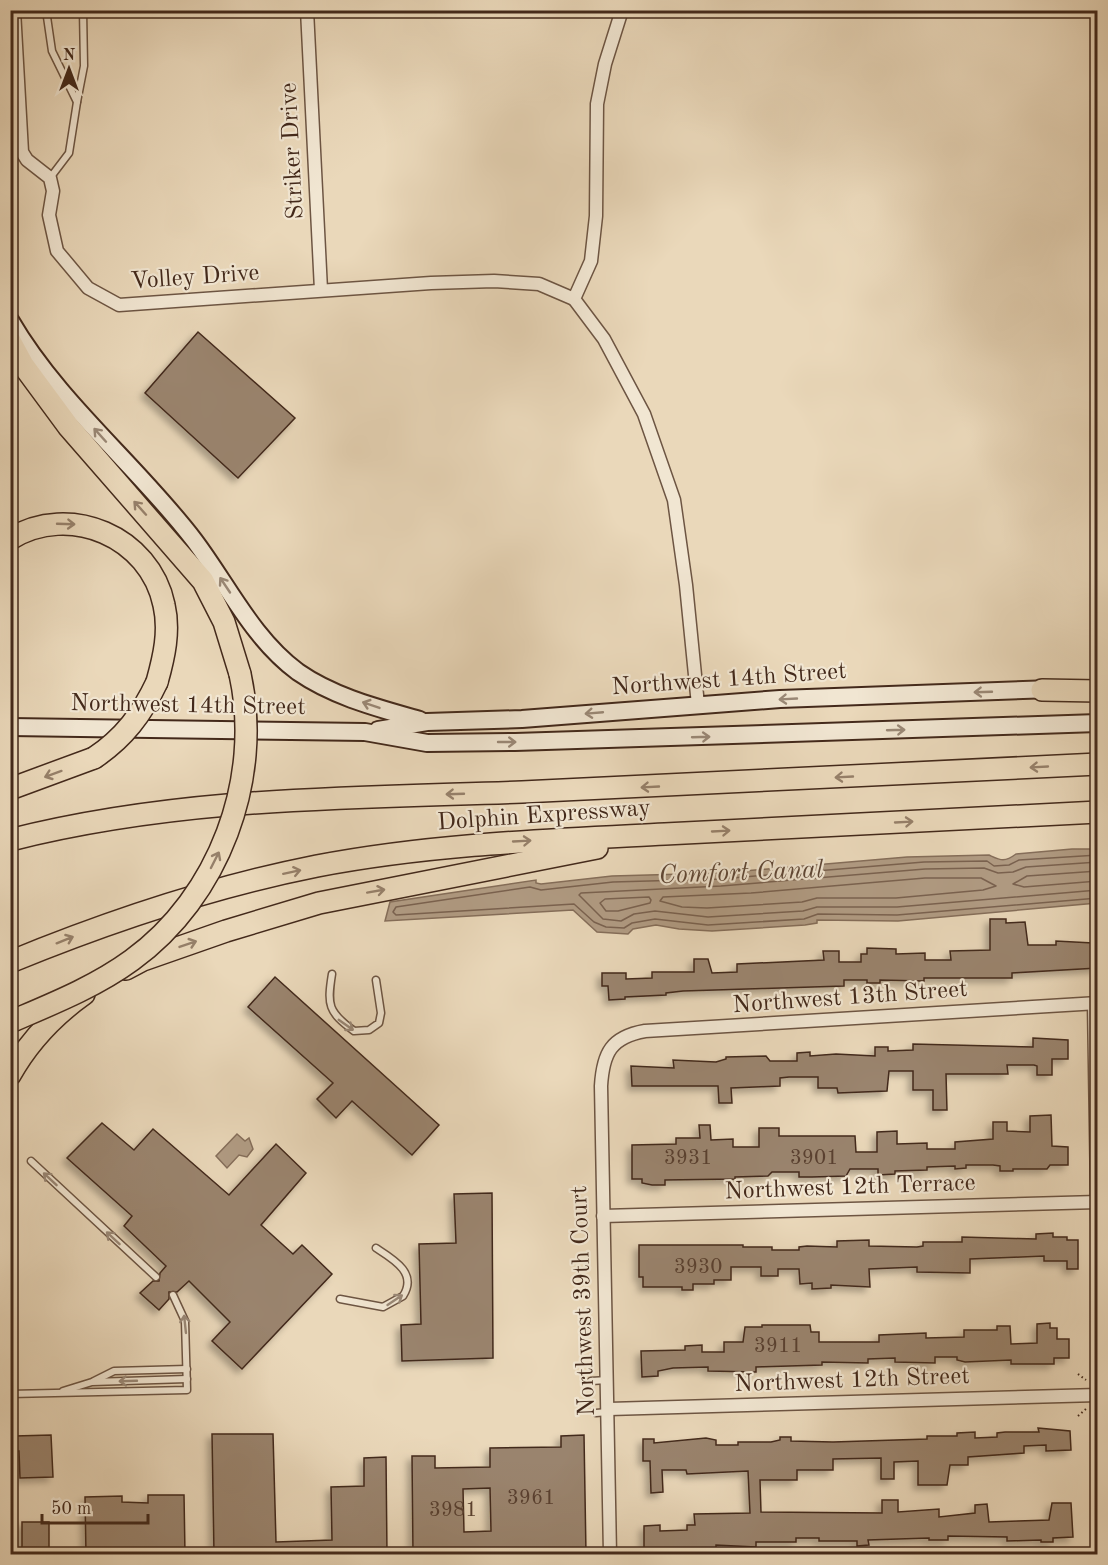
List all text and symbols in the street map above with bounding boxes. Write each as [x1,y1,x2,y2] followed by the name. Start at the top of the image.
[39,39,99,99] north arrow
[63,48,76,64] text: N
[277,82,309,220] street label: Striker Drive
[130,262,260,294] street label: Volley Drive
[93,428,107,443] one-way arrow
[134,500,147,516] one-way arrow
[55,518,75,529] one-way arrow
[218,576,231,593] one-way arrow
[611,660,847,700] street label: Northwest 14th Street
[974,686,994,697] one-way arrow
[70,692,306,720] street label: Northwest 14th Street
[779,693,799,705] one-way arrow
[362,699,381,710] one-way arrow
[584,708,604,719] one-way arrow
[886,725,906,736] one-way arrow
[691,732,711,743] one-way arrow
[496,737,516,748] one-way arrow
[1030,762,1050,773] one-way arrow
[44,770,62,781] one-way arrow
[835,772,855,783] one-way arrow
[640,781,660,792] one-way arrow
[445,789,465,800] one-way arrow
[436,797,652,835] street label: Dolphin Expressway
[894,817,914,828] one-way arrow
[710,826,730,837] one-way arrow
[512,836,532,847] one-way arrow
[210,851,221,869] one-way arrow
[658,857,824,889] water label: Comfort Canal
[282,866,302,877] one-way arrow
[365,886,385,897] one-way arrow
[55,934,73,945] one-way arrow
[178,938,197,949] one-way arrow
[732,978,968,1018] street label: Northwest 13th Street
[338,1019,354,1031] one-way arrow
[664,1148,712,1169] house number: 3931
[790,1148,838,1169] house number: 3901
[43,1172,58,1186] one-way arrow
[724,1172,976,1204] street label: Northwest 12th Terrace
[568,1185,600,1417] street label: Northwest 39th Court
[106,1231,121,1245] one-way arrow
[674,1257,722,1278] house number: 3930
[387,1294,404,1307] one-way arrow
[179,1315,190,1334] one-way arrow
[754,1336,802,1357] house number: 3911
[734,1365,970,1397] street label: Northwest 12th Street
[119,1375,139,1387] one-way arrow
[42,1487,148,1525] scale bar
[507,1488,555,1509] house number: 3961
[51,1500,91,1518] text: 50 m
[429,1500,477,1521] house number: 3981

